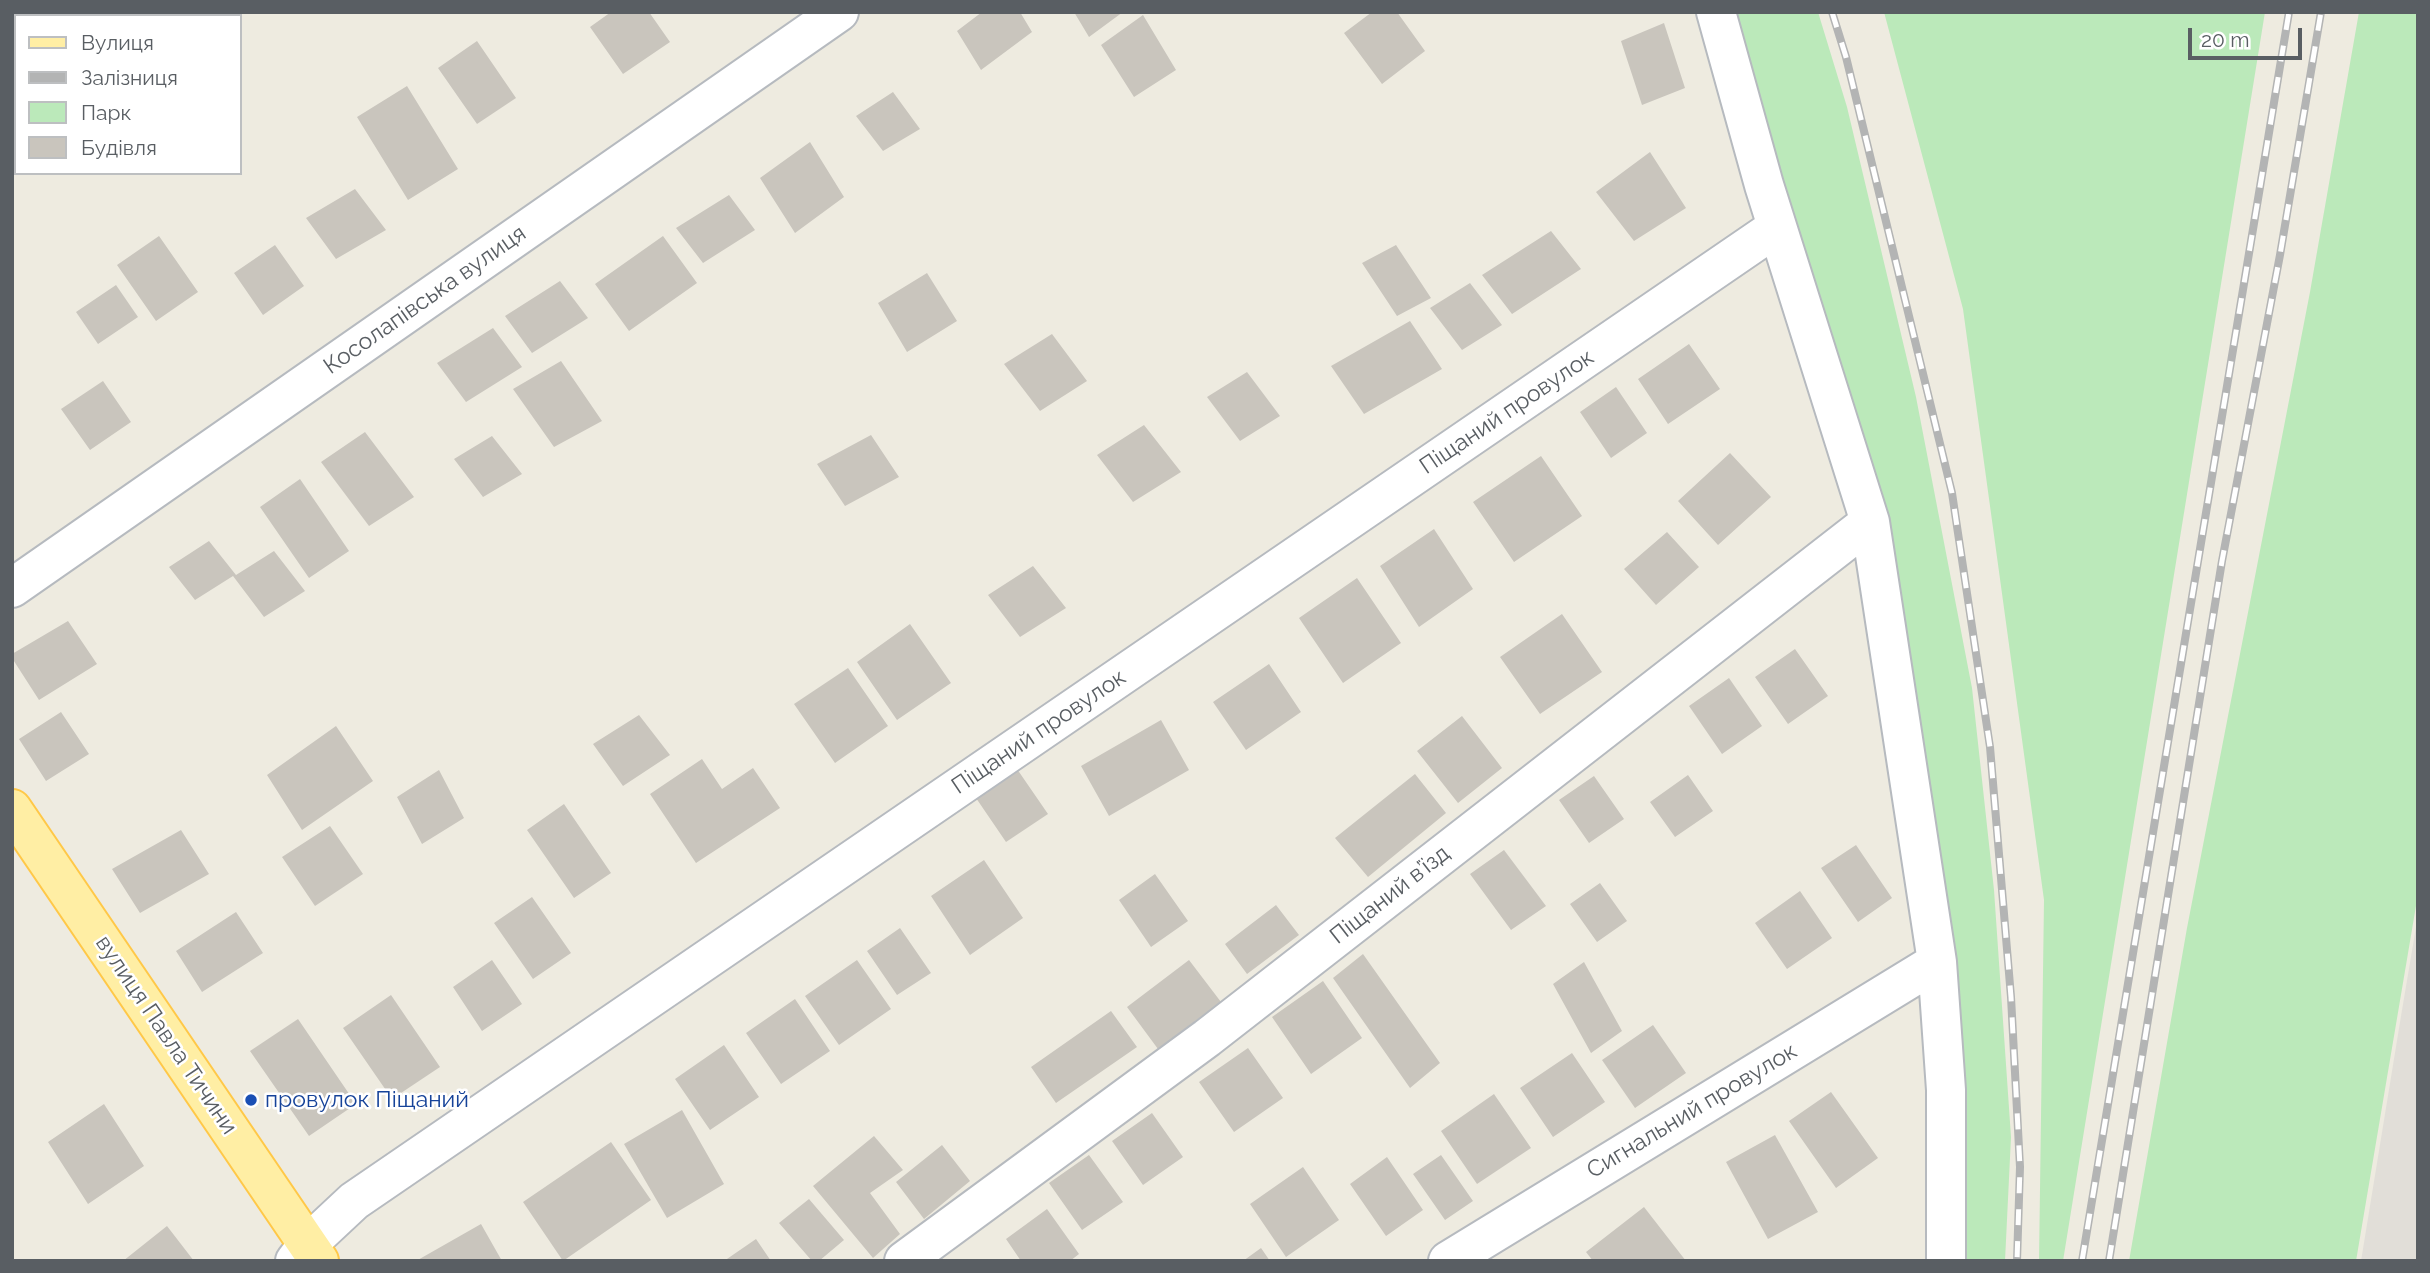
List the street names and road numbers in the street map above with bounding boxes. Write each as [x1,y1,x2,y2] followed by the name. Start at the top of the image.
[319,220,531,380] street label: Косолапівська вулиця
[1415,344,1599,480] street label: Піщаний провулок
[947,664,1131,800] street label: Піщаний провулок
[1325,840,1455,950] street label: Піщаний в’їзд
[89,930,243,1140] street label: вулиця Павла Тичини
[1582,1037,1802,1185] street label: Сигнальний провулок

